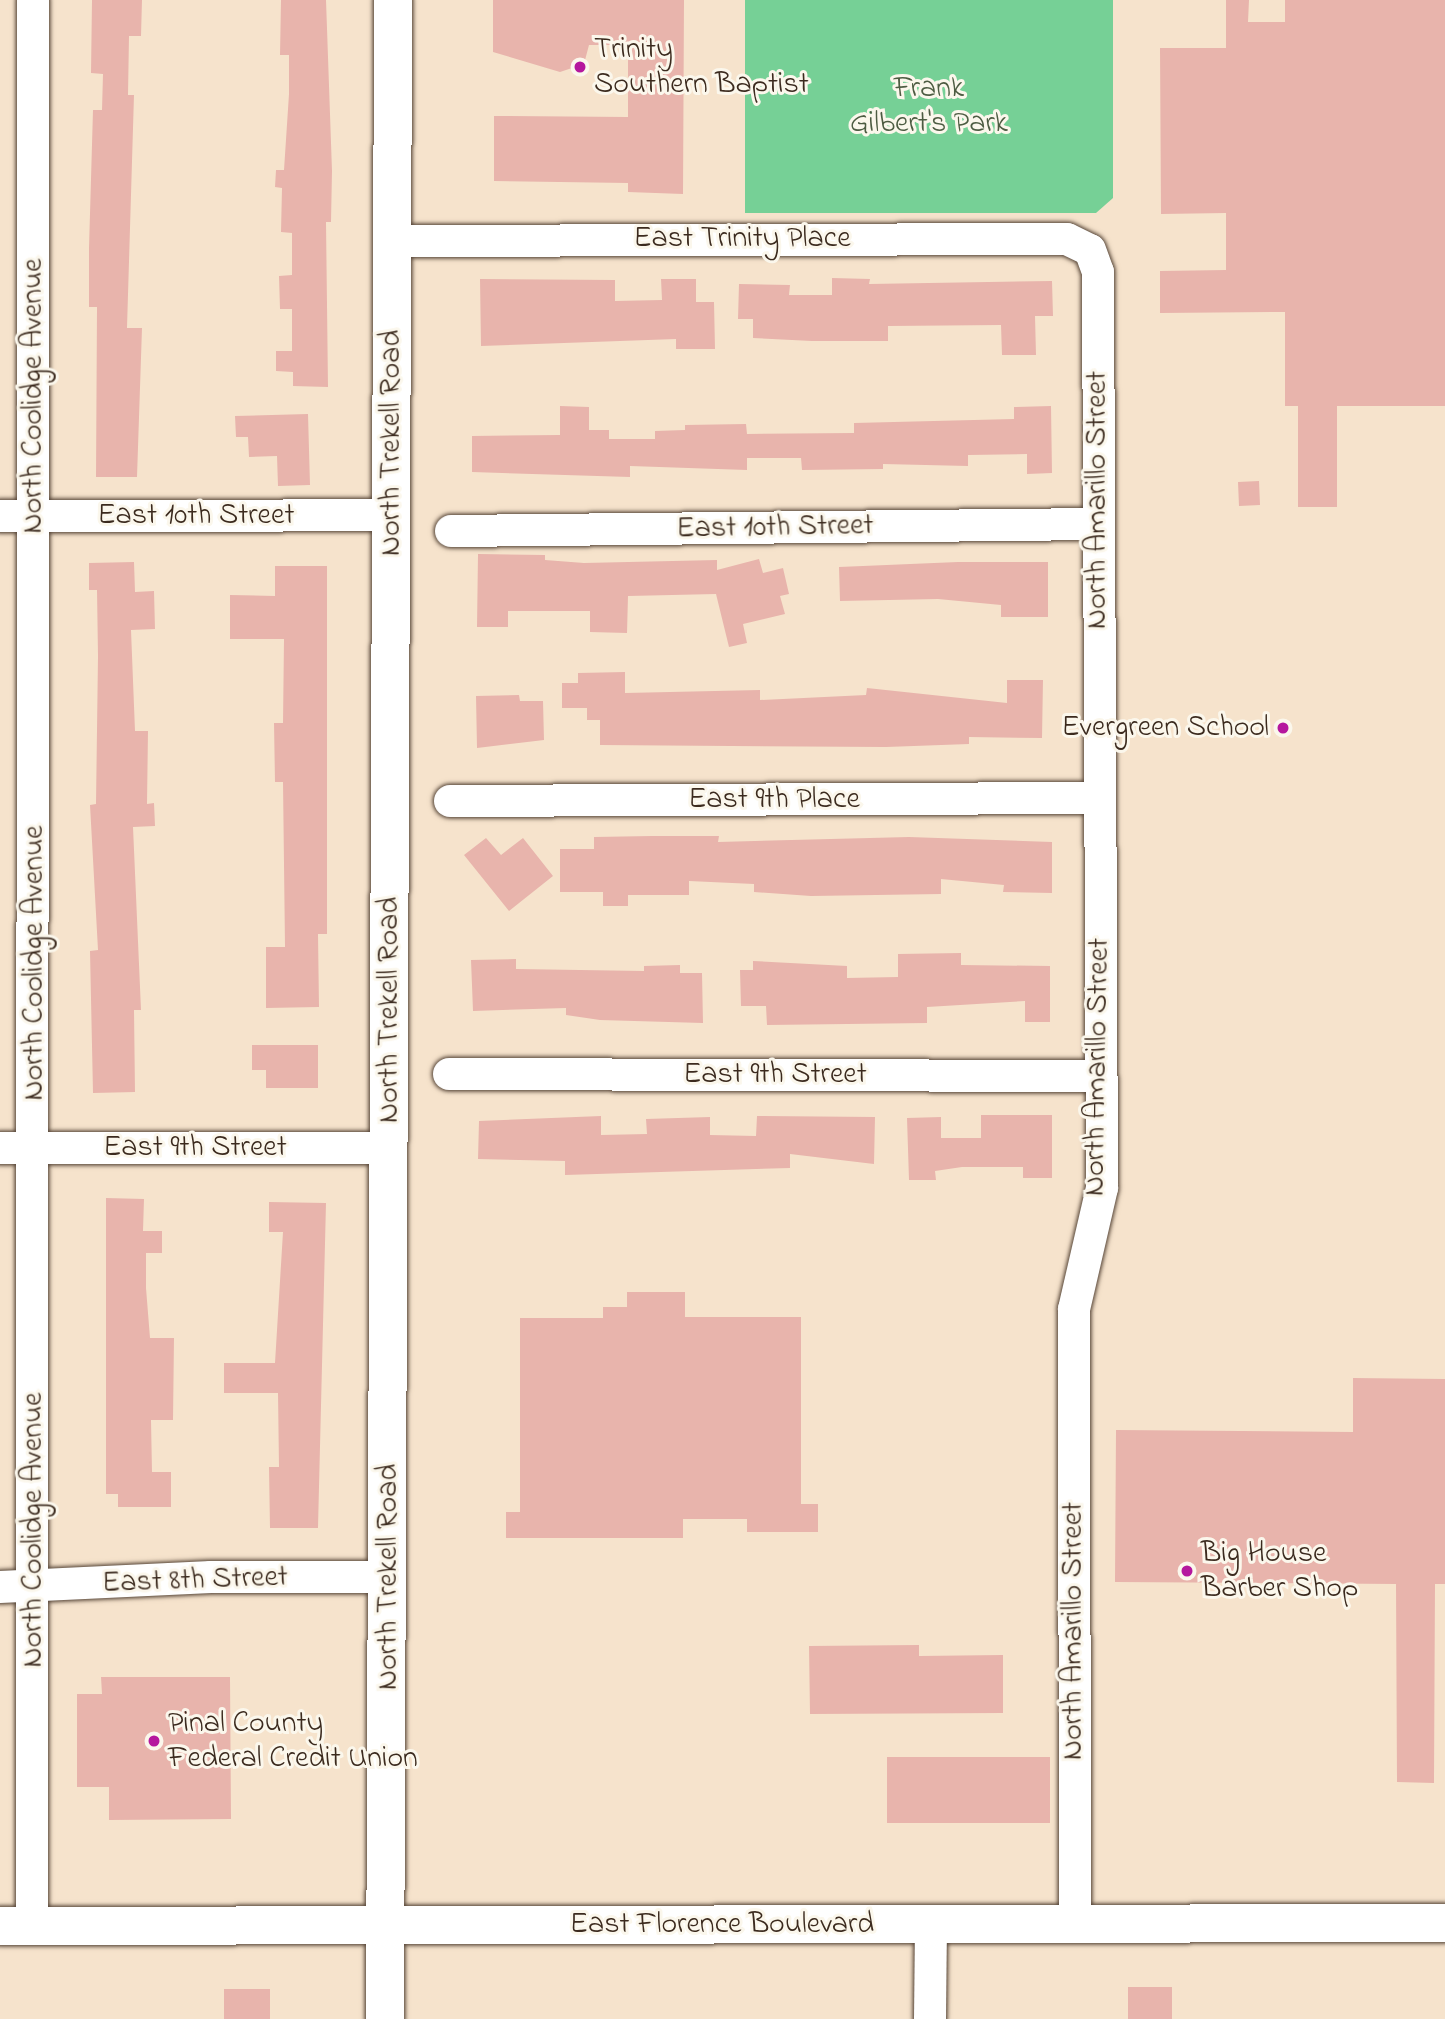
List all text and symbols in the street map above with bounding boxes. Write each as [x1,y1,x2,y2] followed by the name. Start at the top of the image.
[594,32,809,102] place label: Trinity Southern Baptist
[572,59,588,75] marker: Trinity Southern Baptist
[850,71,1008,141] park label: Frank Gilbert's Park
[633,221,851,257] street label: East Trinity Place
[16,258,52,534] street label: North Coolidge Avenue
[374,330,410,556] street label: North Trekell Road
[1080,371,1116,629] street label: North Amarillo Street
[97,498,295,534] street label: East 10th Street
[676,508,874,548] street label: East 10th Street
[1061,710,1269,746] place label: Evergreen School
[1275,720,1291,736] marker: Evergreen School
[688,782,860,818] street label: East 9th Place
[17,825,53,1101] street label: North Coolidge Avenue
[372,897,408,1123] street label: North Trekell Road
[1078,937,1118,1197] street label: North Amarillo Street
[683,1057,867,1093] street label: East 9th Street
[103,1130,287,1166] street label: East 9th Street
[16,1392,52,1668] street label: North Coolidge Avenue
[371,1464,407,1690] street label: North Trekell Road
[1056,1502,1092,1760] street label: North Amarillo Street
[1201,1536,1358,1606] place label: Big House Barber Shop
[101,1560,289,1602] street label: East 8th Street
[1179,1563,1195,1579] marker: Big House Barber Shop
[168,1706,418,1776] place label: Pinal County Federal Credit Union
[146,1733,162,1749] marker: Pinal County Federal Credit Union
[570,1907,874,1943] street label: East Florence Boulevard

